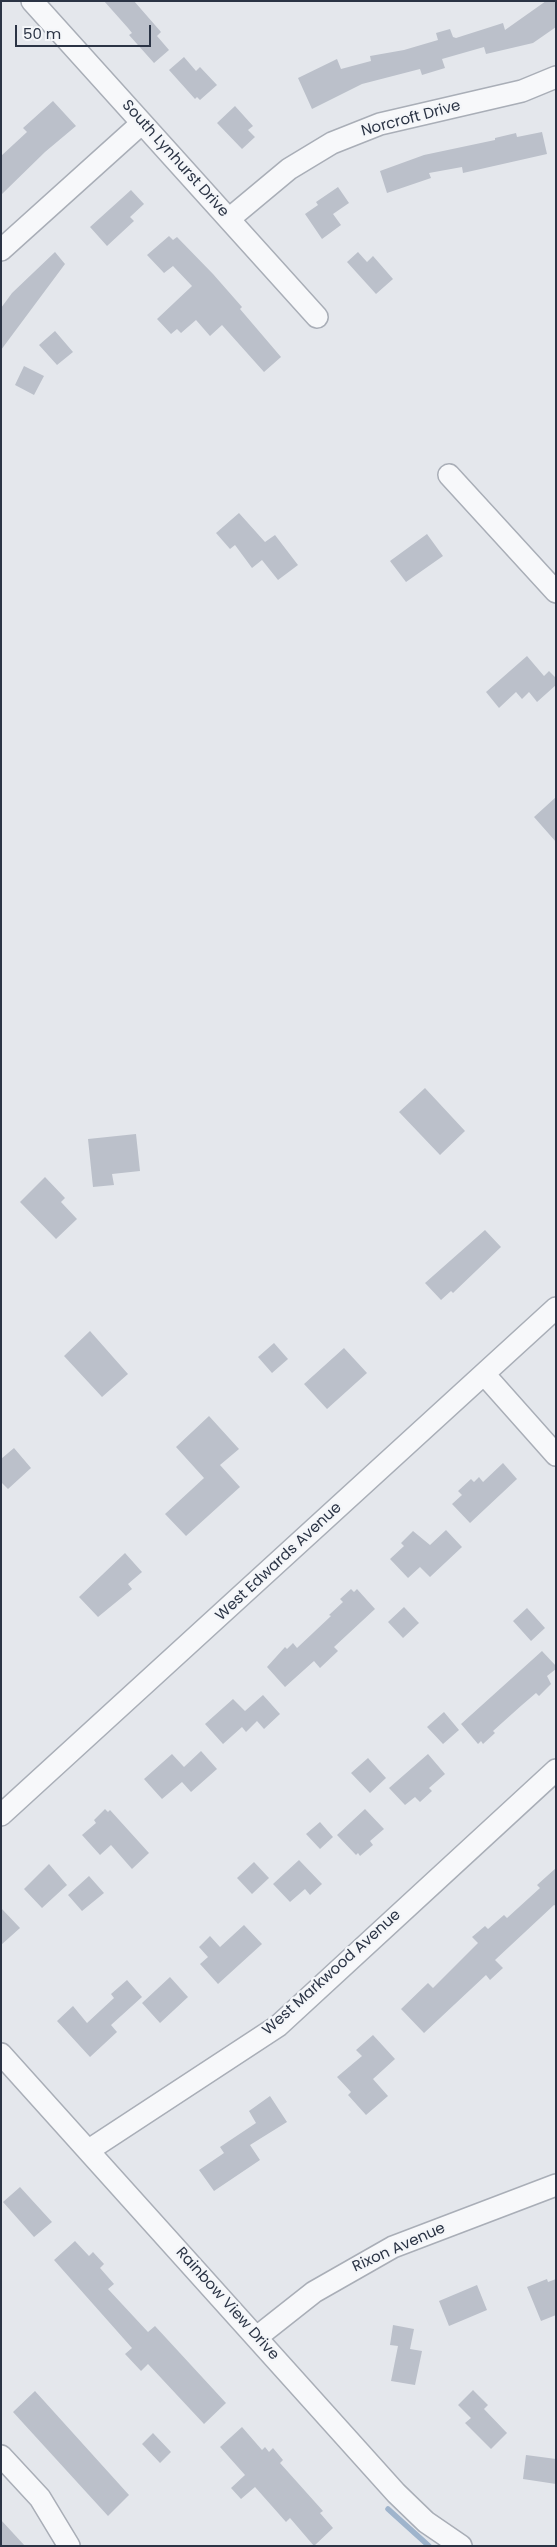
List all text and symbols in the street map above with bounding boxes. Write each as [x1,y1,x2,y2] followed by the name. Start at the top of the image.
[18,15,154,47] scale bar
[23,23,61,44] text: 50 m
[118,97,232,221] street label: South Lynhurst Drive
[359,97,463,141] street label: Norcroft Drive
[212,1499,346,1625] street label: West Edwards Avenue
[259,1906,405,2040] street label: West Markwood Avenue
[350,2220,448,2276] street label: Rixon Avenue
[172,2244,282,2364] street label: Rainbow View Drive

